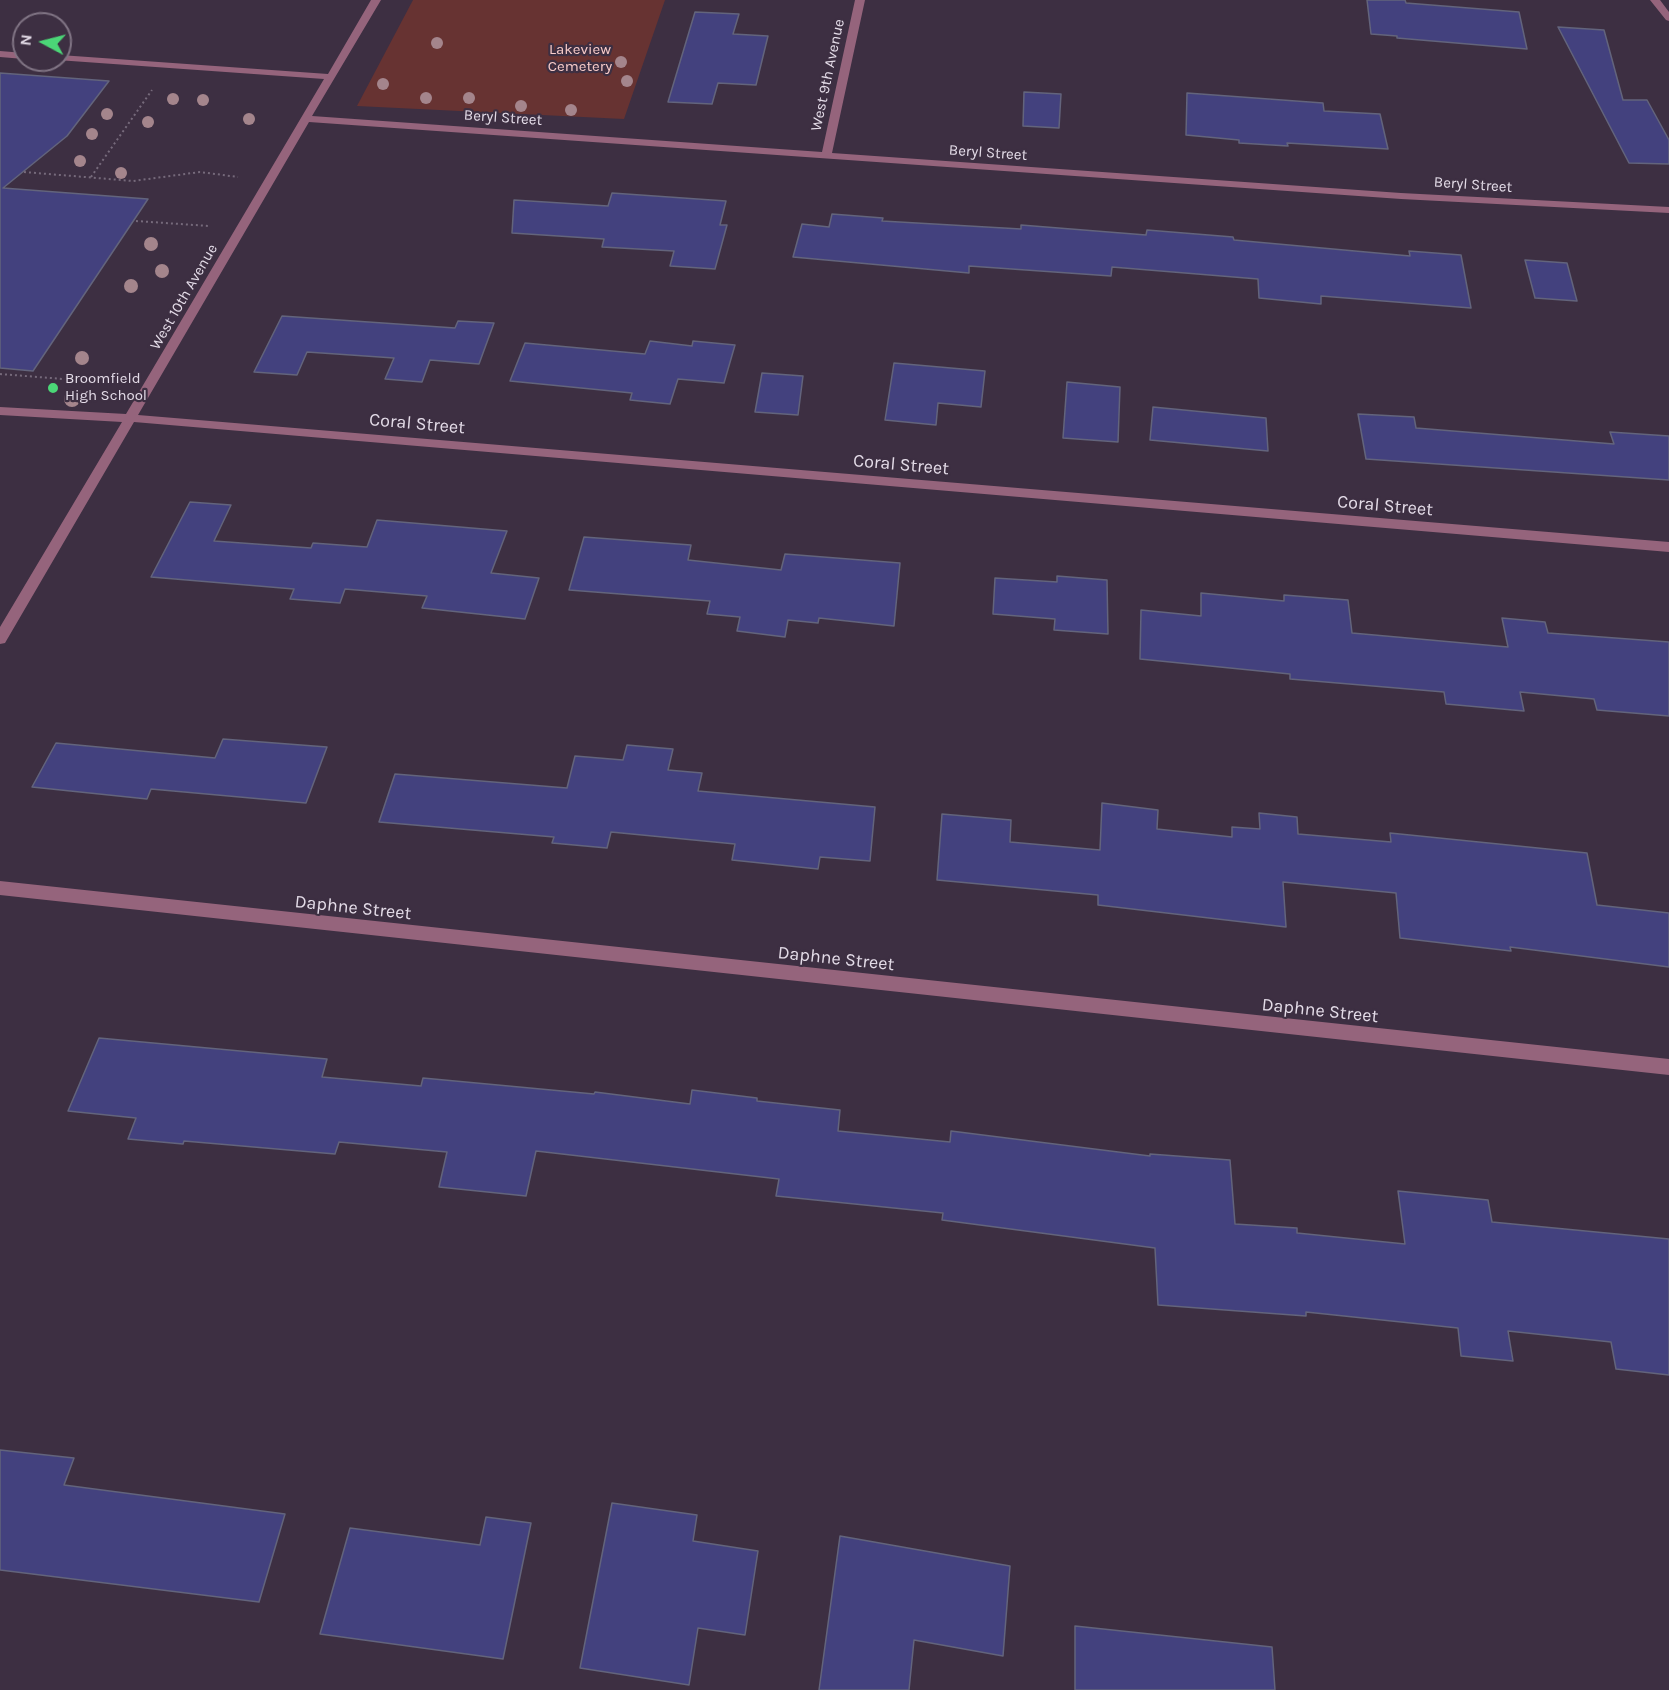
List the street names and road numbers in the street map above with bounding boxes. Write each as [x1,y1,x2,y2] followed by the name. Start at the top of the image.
[807,17,849,133] street label: West 9th Avenue
[463,106,543,130] street label: Beryl Street
[948,141,1028,165] street label: Beryl Street
[1433,173,1513,197] street label: Beryl Street
[146,241,222,353] street label: West 10th Avenue
[368,409,466,439] street label: Coral Street
[852,450,950,480] street label: Coral Street
[1336,491,1434,521] street label: Coral Street
[294,891,412,925] street label: Daphne Street
[777,942,895,976] street label: Daphne Street
[1261,994,1379,1028] street label: Daphne Street

